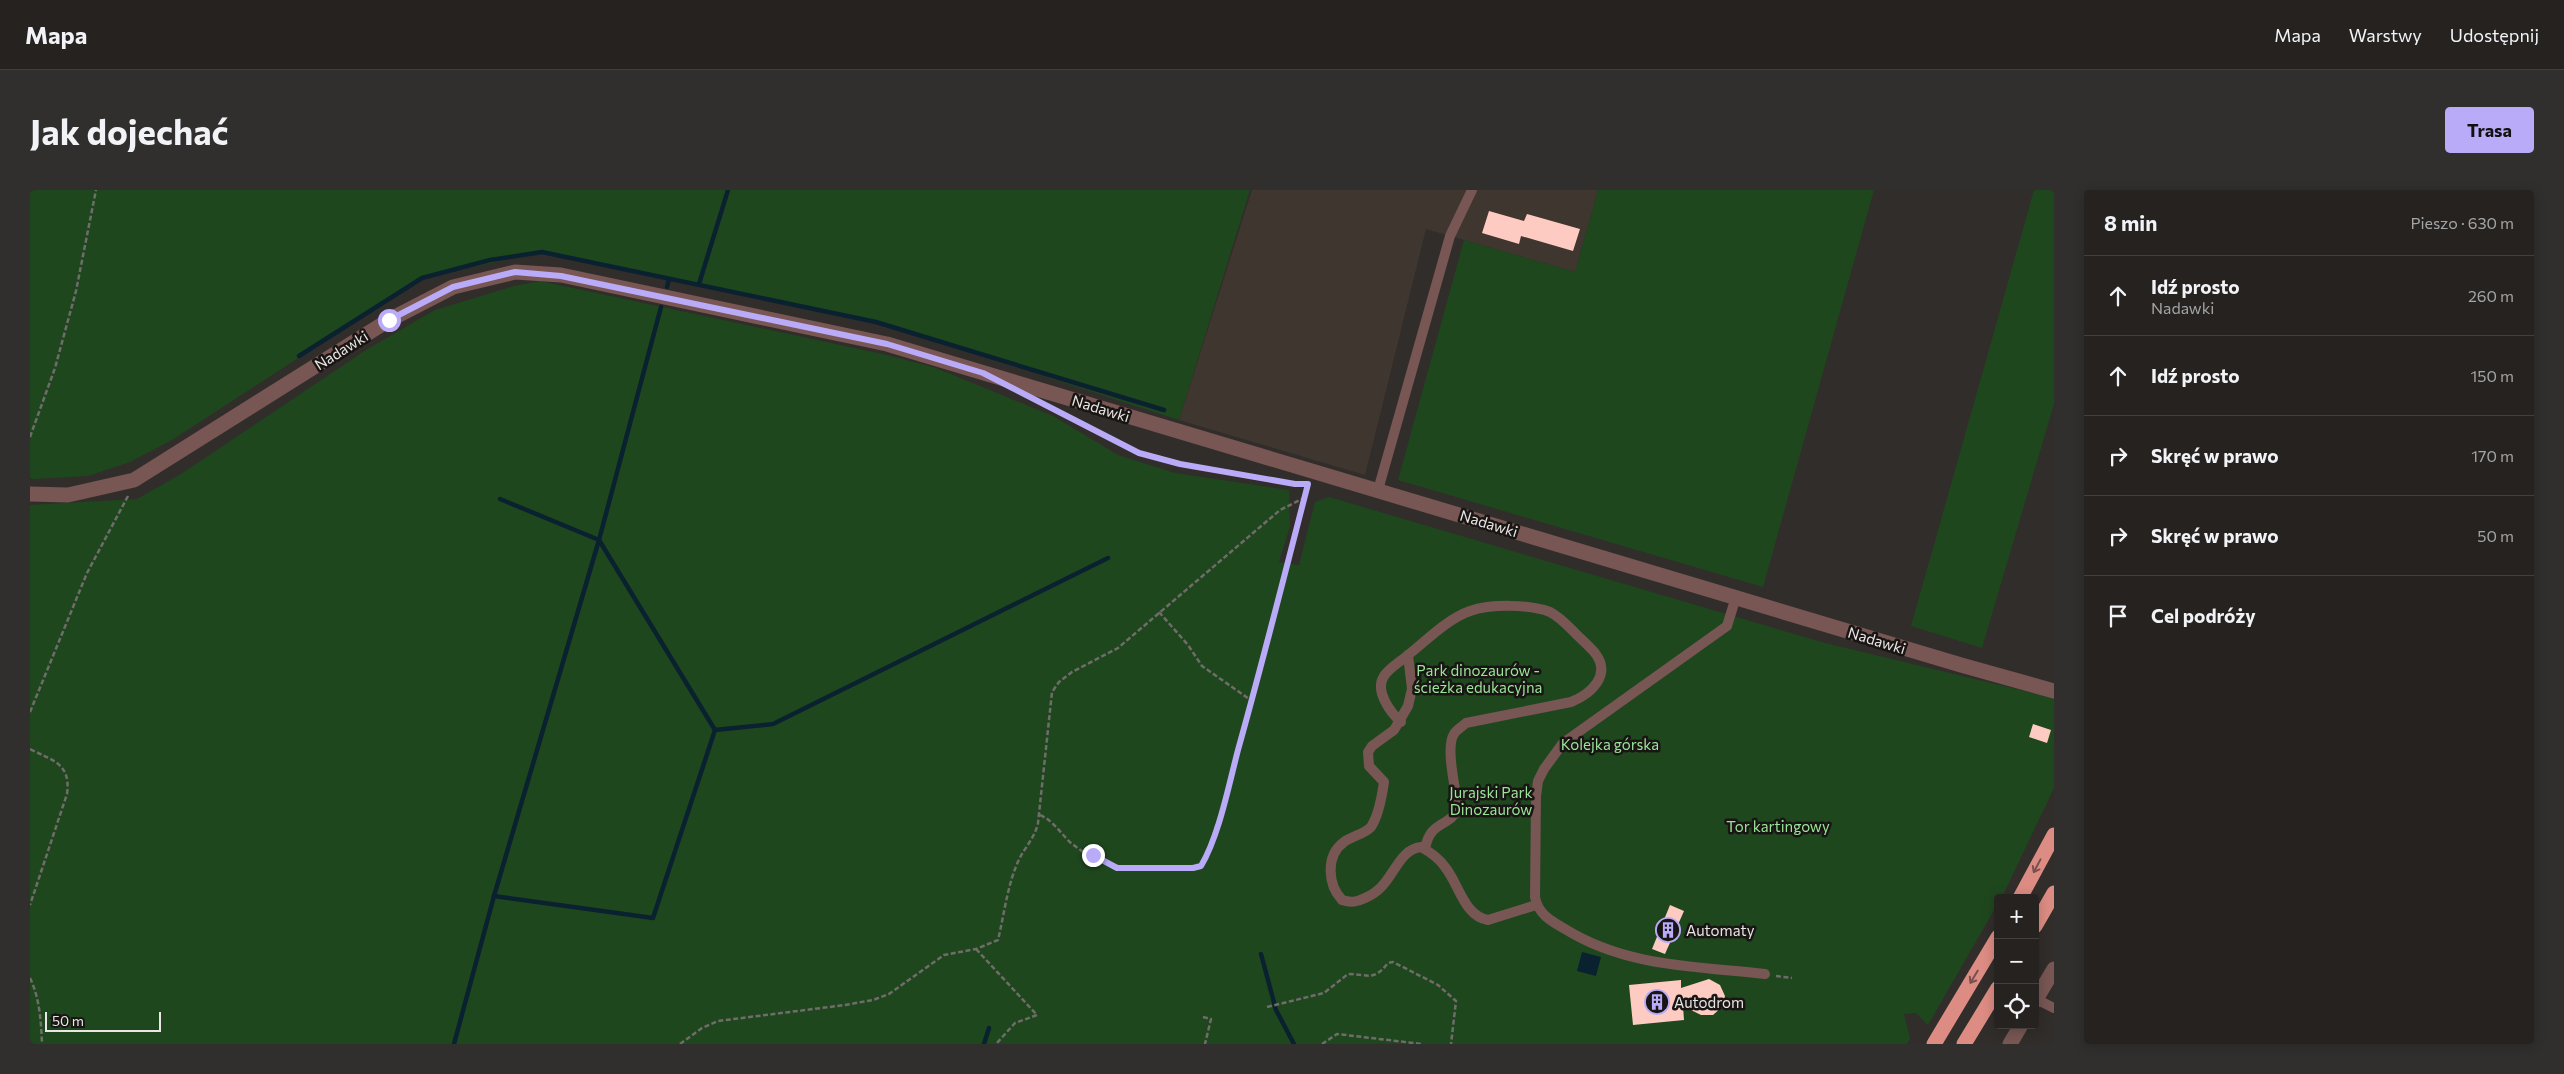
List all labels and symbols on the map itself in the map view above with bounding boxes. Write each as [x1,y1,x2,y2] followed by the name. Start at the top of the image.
[378,309,401,332] route start
[311,327,371,373] street label: Nadawki
[1070,391,1132,425] street label: Nadawki
[1458,506,1520,540] street label: Nadawki
[1846,623,1908,657] street label: Nadawki
[1414,661,1542,696] park label: Park dinozaurów - ścieżka edukacyjna
[1561,735,1659,753] park label: Kolejka górska
[1449,783,1533,818] park label: Jurajski Park Dinozaurów
[1726,817,1830,835] park label: Tor kartingowy
[1082,844,1105,867] route end
[2032,859,2042,873] one-way arrow
[1655,917,1681,943] building icon: Automaty
[1686,921,1755,939] place label: Automaty
[1969,969,1979,983] one-way arrow
[1644,989,1670,1015] building icon: Autodrom
[1674,993,1744,1011] place label: Autodrom
[45,1009,161,1032] scale bar

